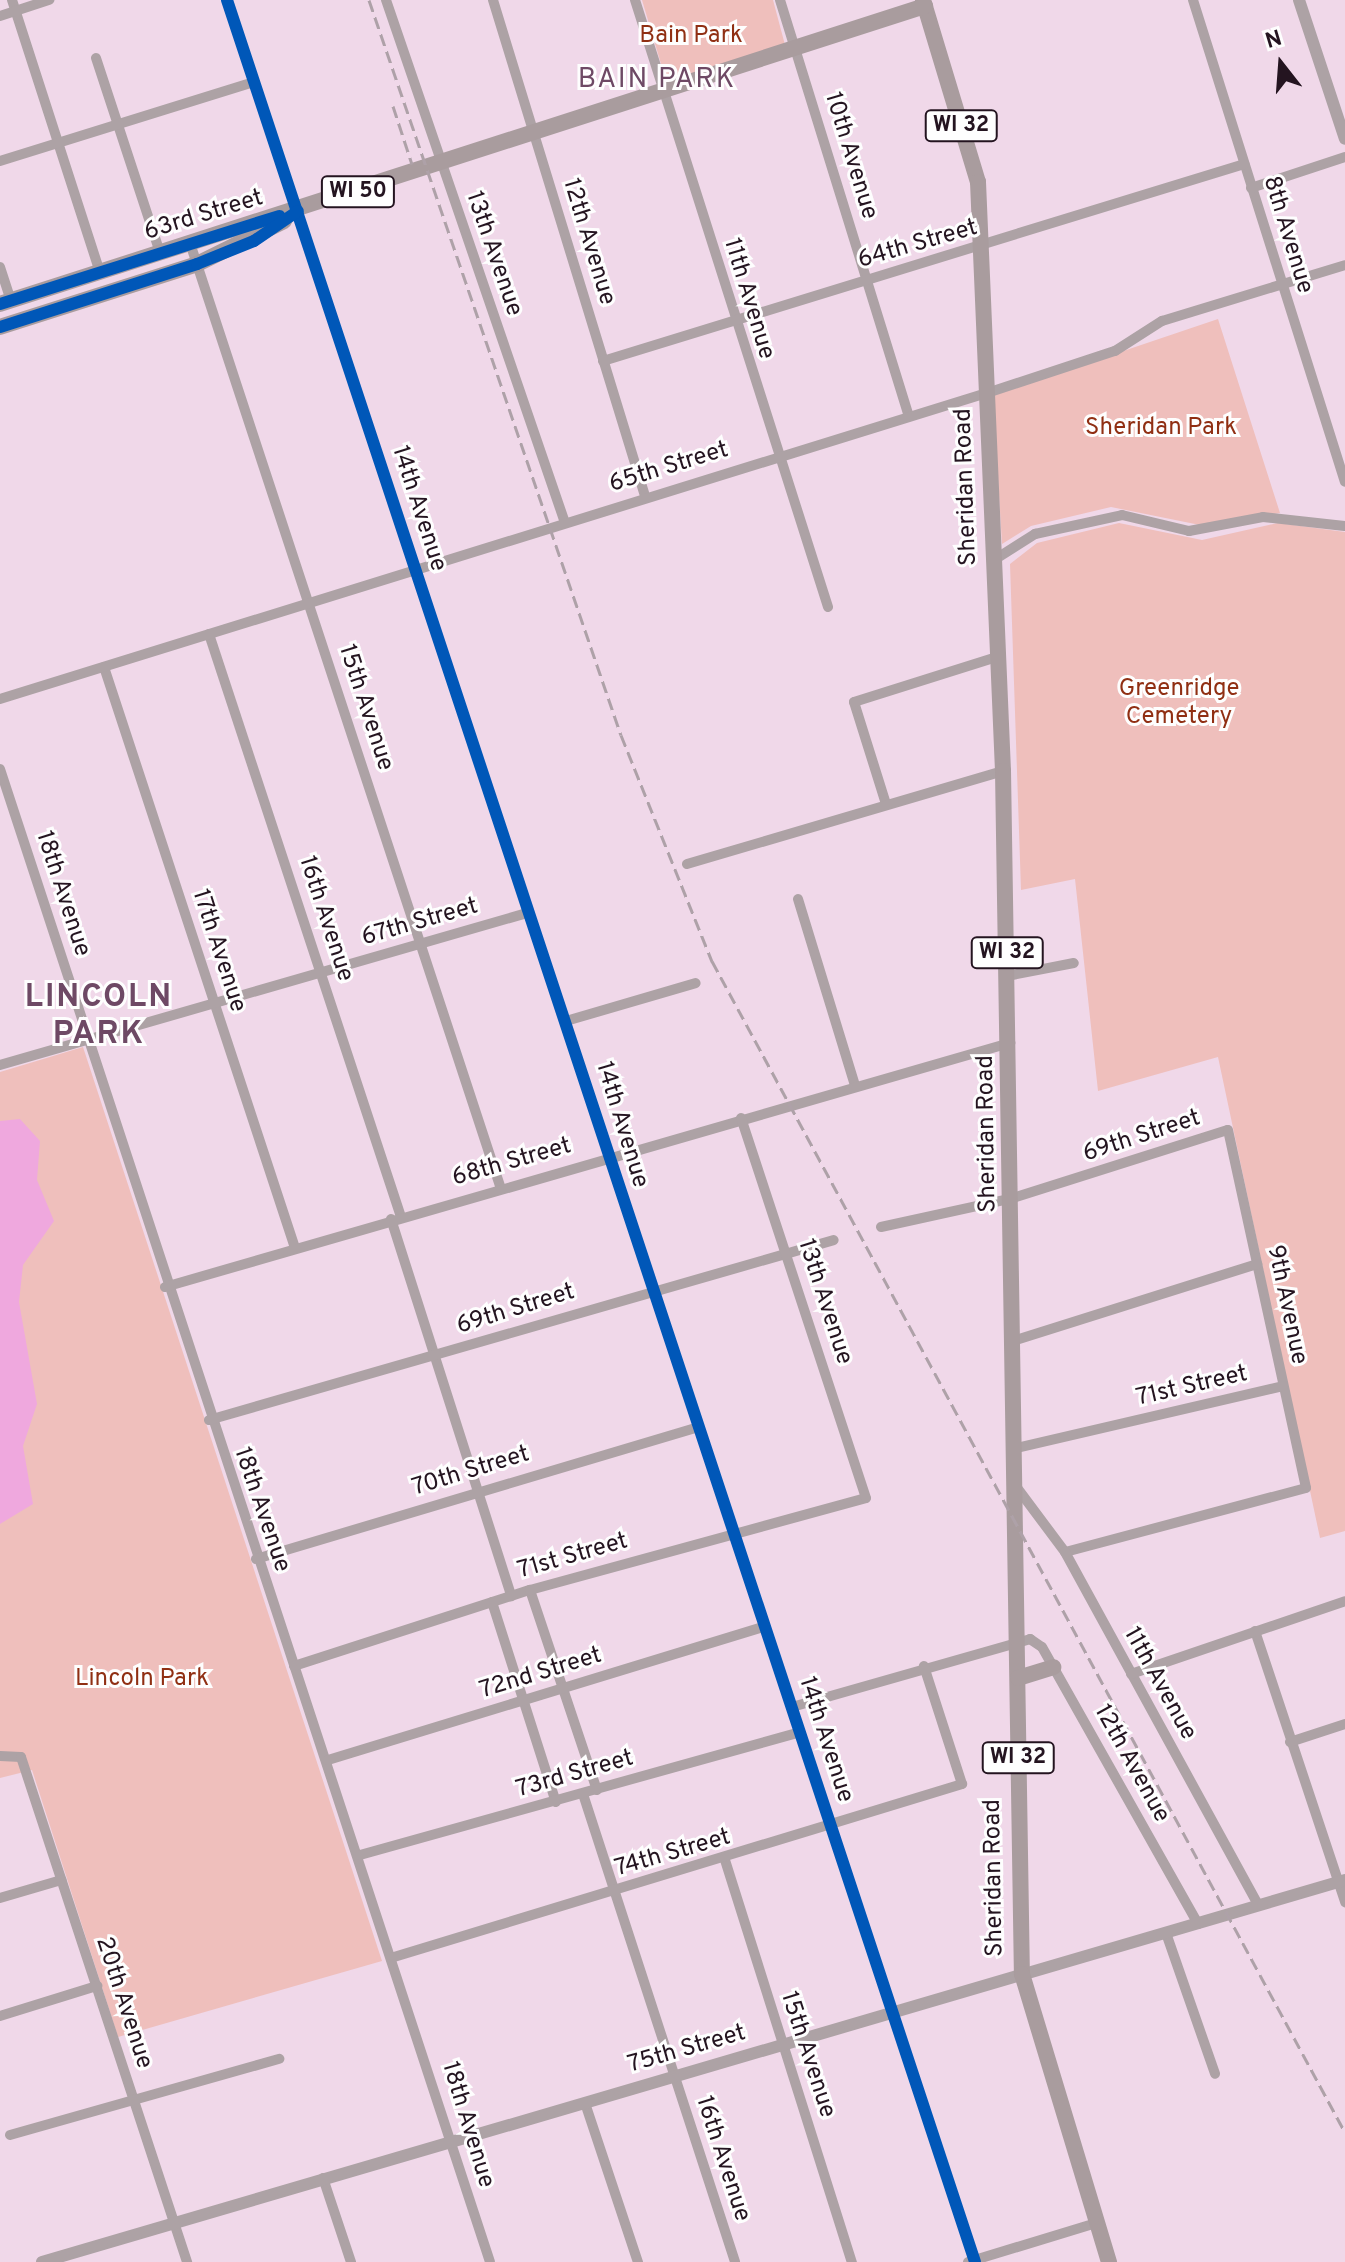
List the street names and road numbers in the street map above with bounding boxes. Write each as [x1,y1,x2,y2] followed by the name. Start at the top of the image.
[817,89,883,223] street label: 10th Avenue
[923,108,999,144] road number: WI 32
[1255,172,1319,298] street label: 8th Avenue
[320,174,396,210] road number: WI 50
[555,175,621,309] street label: 12th Avenue
[141,184,267,248] street label: 63rd Street
[458,187,528,321] street label: 13th Avenue
[855,214,981,276] street label: 64th Street
[716,235,780,363] street label: 11th Avenue
[950,408,984,566] street label: Sheridan Road
[606,436,732,500] street label: 65th Street
[384,442,452,576] street label: 14th Avenue
[331,641,399,775] street label: 15th Avenue
[28,827,96,961] street label: 18th Avenue
[291,852,359,986] street label: 16th Avenue
[184,885,252,1017] street label: 17th Avenue
[359,893,481,953] street label: 67th Street
[969,935,1045,971] road number: WI 32
[972,1055,1004,1213] street label: Sheridan Road
[588,1058,654,1192] street label: 14th Avenue
[1080,1105,1204,1169] street label: 69th Street
[449,1132,575,1194] street label: 68th Street
[790,1235,858,1369] street label: 13th Avenue
[1259,1242,1313,1368] street label: 9th Avenue
[454,1278,578,1342] street label: 69th Street
[1134,1360,1250,1414] street label: 71st Street
[409,1441,533,1503] street label: 70th Street
[226,1443,296,1577] street label: 18th Avenue
[515,1528,631,1586] street label: 71st Street
[1116,1622,1202,1746] street label: 11th Avenue
[477,1642,605,1706] street label: 72nd Street
[791,1673,859,1807] street label: 14th Avenue
[1087,1699,1175,1829] street label: 12th Avenue
[980,1740,1056,1776] road number: WI 32
[513,1745,637,1805] street label: 73rd Street
[979,1799,1011,1957] street label: Sheridan Road
[612,1824,734,1884] street label: 74th Street
[88,1933,158,2073] street label: 20th Avenue
[773,1988,841,2122] street label: 15th Avenue
[625,2019,749,2081] street label: 75th Street
[434,2058,500,2192] street label: 18th Avenue
[688,2092,756,2226] street label: 16th Avenue

